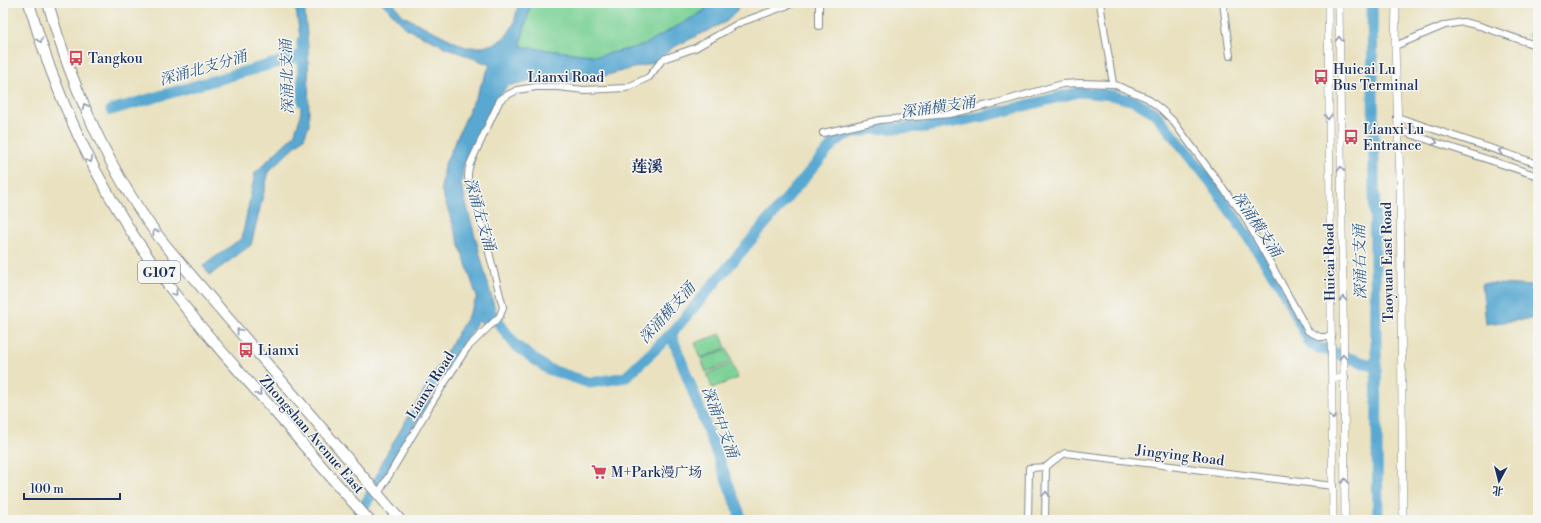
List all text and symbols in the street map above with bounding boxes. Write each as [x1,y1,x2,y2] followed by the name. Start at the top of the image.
[1335,36,1343,42] one-way arrow
[35,37,44,44] one-way arrow
[277,37,298,115] water label: 深涌北支涌
[157,46,251,90] water label: 深涌北支分涌
[67,49,85,67] bus stop icon: Tangkou
[88,50,143,68] place label: Tangkou
[1332,61,1418,95] place label: Huicai Lu Bus Terminal
[1312,68,1330,86] bus stop icon: Huicai Lu Bus Terminal
[528,69,604,87] street label: Lianxi Road
[900,93,979,122] water label: 深涌横支涌
[82,103,90,110] one-way arrow
[1324,114,1333,120] one-way arrow
[1363,121,1424,155] place label: Lianxi Lu Entrance
[1342,128,1360,146] bus stop icon: Lianxi Lu Entrance
[1431,138,1438,146] one-way arrow
[1498,148,1505,156] one-way arrow
[86,156,93,163] one-way arrow
[631,157,663,177] district label: 莲溪
[1337,166,1345,172] one-way arrow
[460,175,500,255] water label: 深涌左支涌
[1228,188,1287,262] water label: 深涌横支涌
[1378,202,1398,322] street label: Taoyuan East Road
[1350,222,1371,300] water label: 深涌右支涌
[1320,223,1340,301] street label: Huicai Road
[153,229,160,236] one-way arrow
[138,261,180,283] road number: G107
[635,278,701,348] water label: 深涌横支涌
[170,289,177,296] one-way arrow
[1338,296,1347,302] one-way arrow
[236,328,243,336] one-way arrow
[237,341,255,359] bus stop icon: Lianxi
[258,342,299,360] place label: Lianxi
[403,348,459,423] street label: Lianxi Road
[1339,354,1347,360] one-way arrow
[255,372,367,497] street label: Zhongshan Avenue East
[697,384,743,462] water label: 深涌中支涌
[254,388,261,395] one-way arrow
[1329,414,1337,420] one-way arrow
[1134,442,1225,470] street label: Jingying Road
[1479,461,1519,501] north arrow
[590,463,608,481] supermarket icon: M+Park漫广场
[611,464,703,482] place label: M+Park漫广场
[24,475,120,501] scale bar
[1341,478,1349,484] one-way arrow
[30,482,64,497] text: 100 m
[1492,482,1504,498] text: 北
[1041,491,1050,497] one-way arrow

